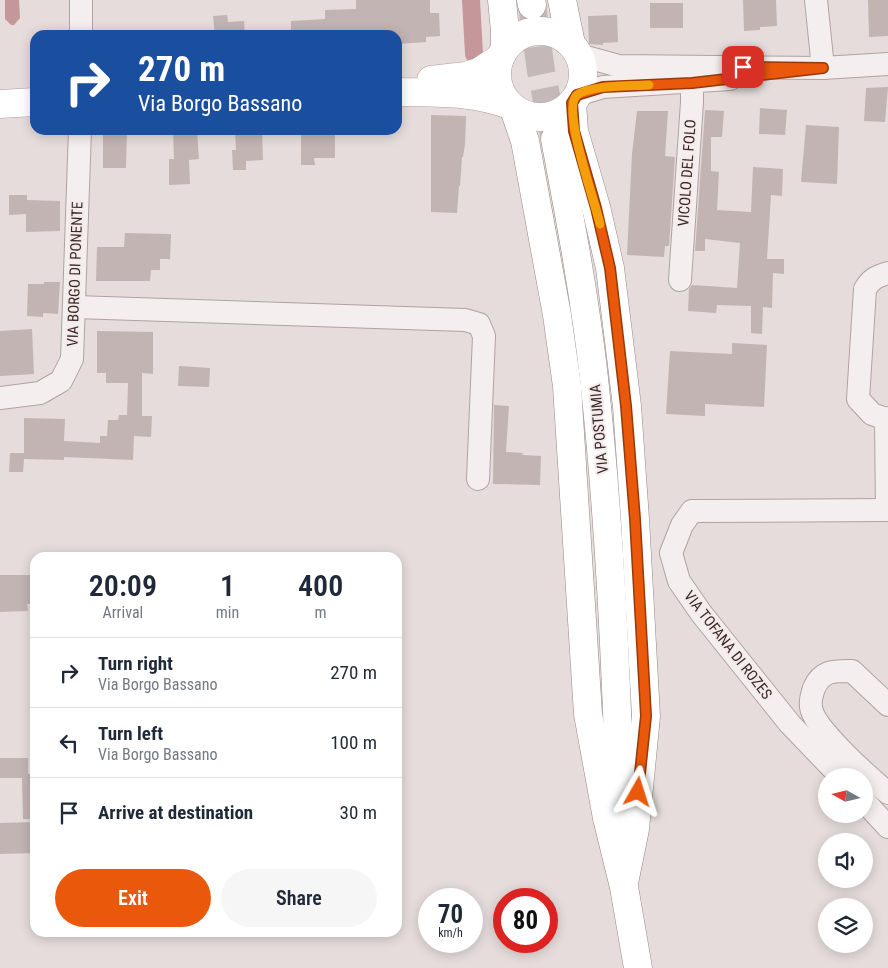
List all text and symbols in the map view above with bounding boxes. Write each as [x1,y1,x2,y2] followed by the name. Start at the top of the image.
[722,46,764,88] pin
[138,49,225,90] text: 270 m
[55,50,120,115] icon: right
[729,53,757,81] icon: arrive
[138,91,302,116] text: Via Borgo Bassano
[674,119,700,227] street label: VICOLO DEL FOLO
[63,201,87,347] street label: VIA BORGO DI PONENTE
[586,383,612,474] street label: VIA POSTUMIA
[89,568,157,603] text: 20:09
[220,568,235,603] text: 1
[298,568,343,603] text: 400
[680,587,776,703] street label: VIA TOFANA DI ROZES
[103,603,143,622] text: Arrival
[216,603,239,622] text: min
[315,603,327,622] text: m
[98,652,173,675] text: Turn right
[55,659,83,687] icon: right
[330,661,377,684] text: 270 m
[98,675,218,694] text: Via Borgo Bassano
[98,722,163,745] text: Turn left
[55,729,83,757] icon: left
[330,731,377,754] text: 100 m
[98,745,218,764] text: Via Borgo Bassano
[611,765,663,817] position arrow
[818,768,872,822] north arrow
[818,768,873,953] map controls
[55,799,83,827] icon: arrive
[98,801,253,824] text: Arrive at destination
[340,801,377,824] text: 30 m
[818,833,873,888] button: sound
[55,869,211,927] button: Exit
[221,869,377,927] button: Share
[493,888,558,953] speed limit sign: 80
[818,898,873,953] button: layers
[438,900,463,929] text: 70
[438,926,463,940] text: km/h

